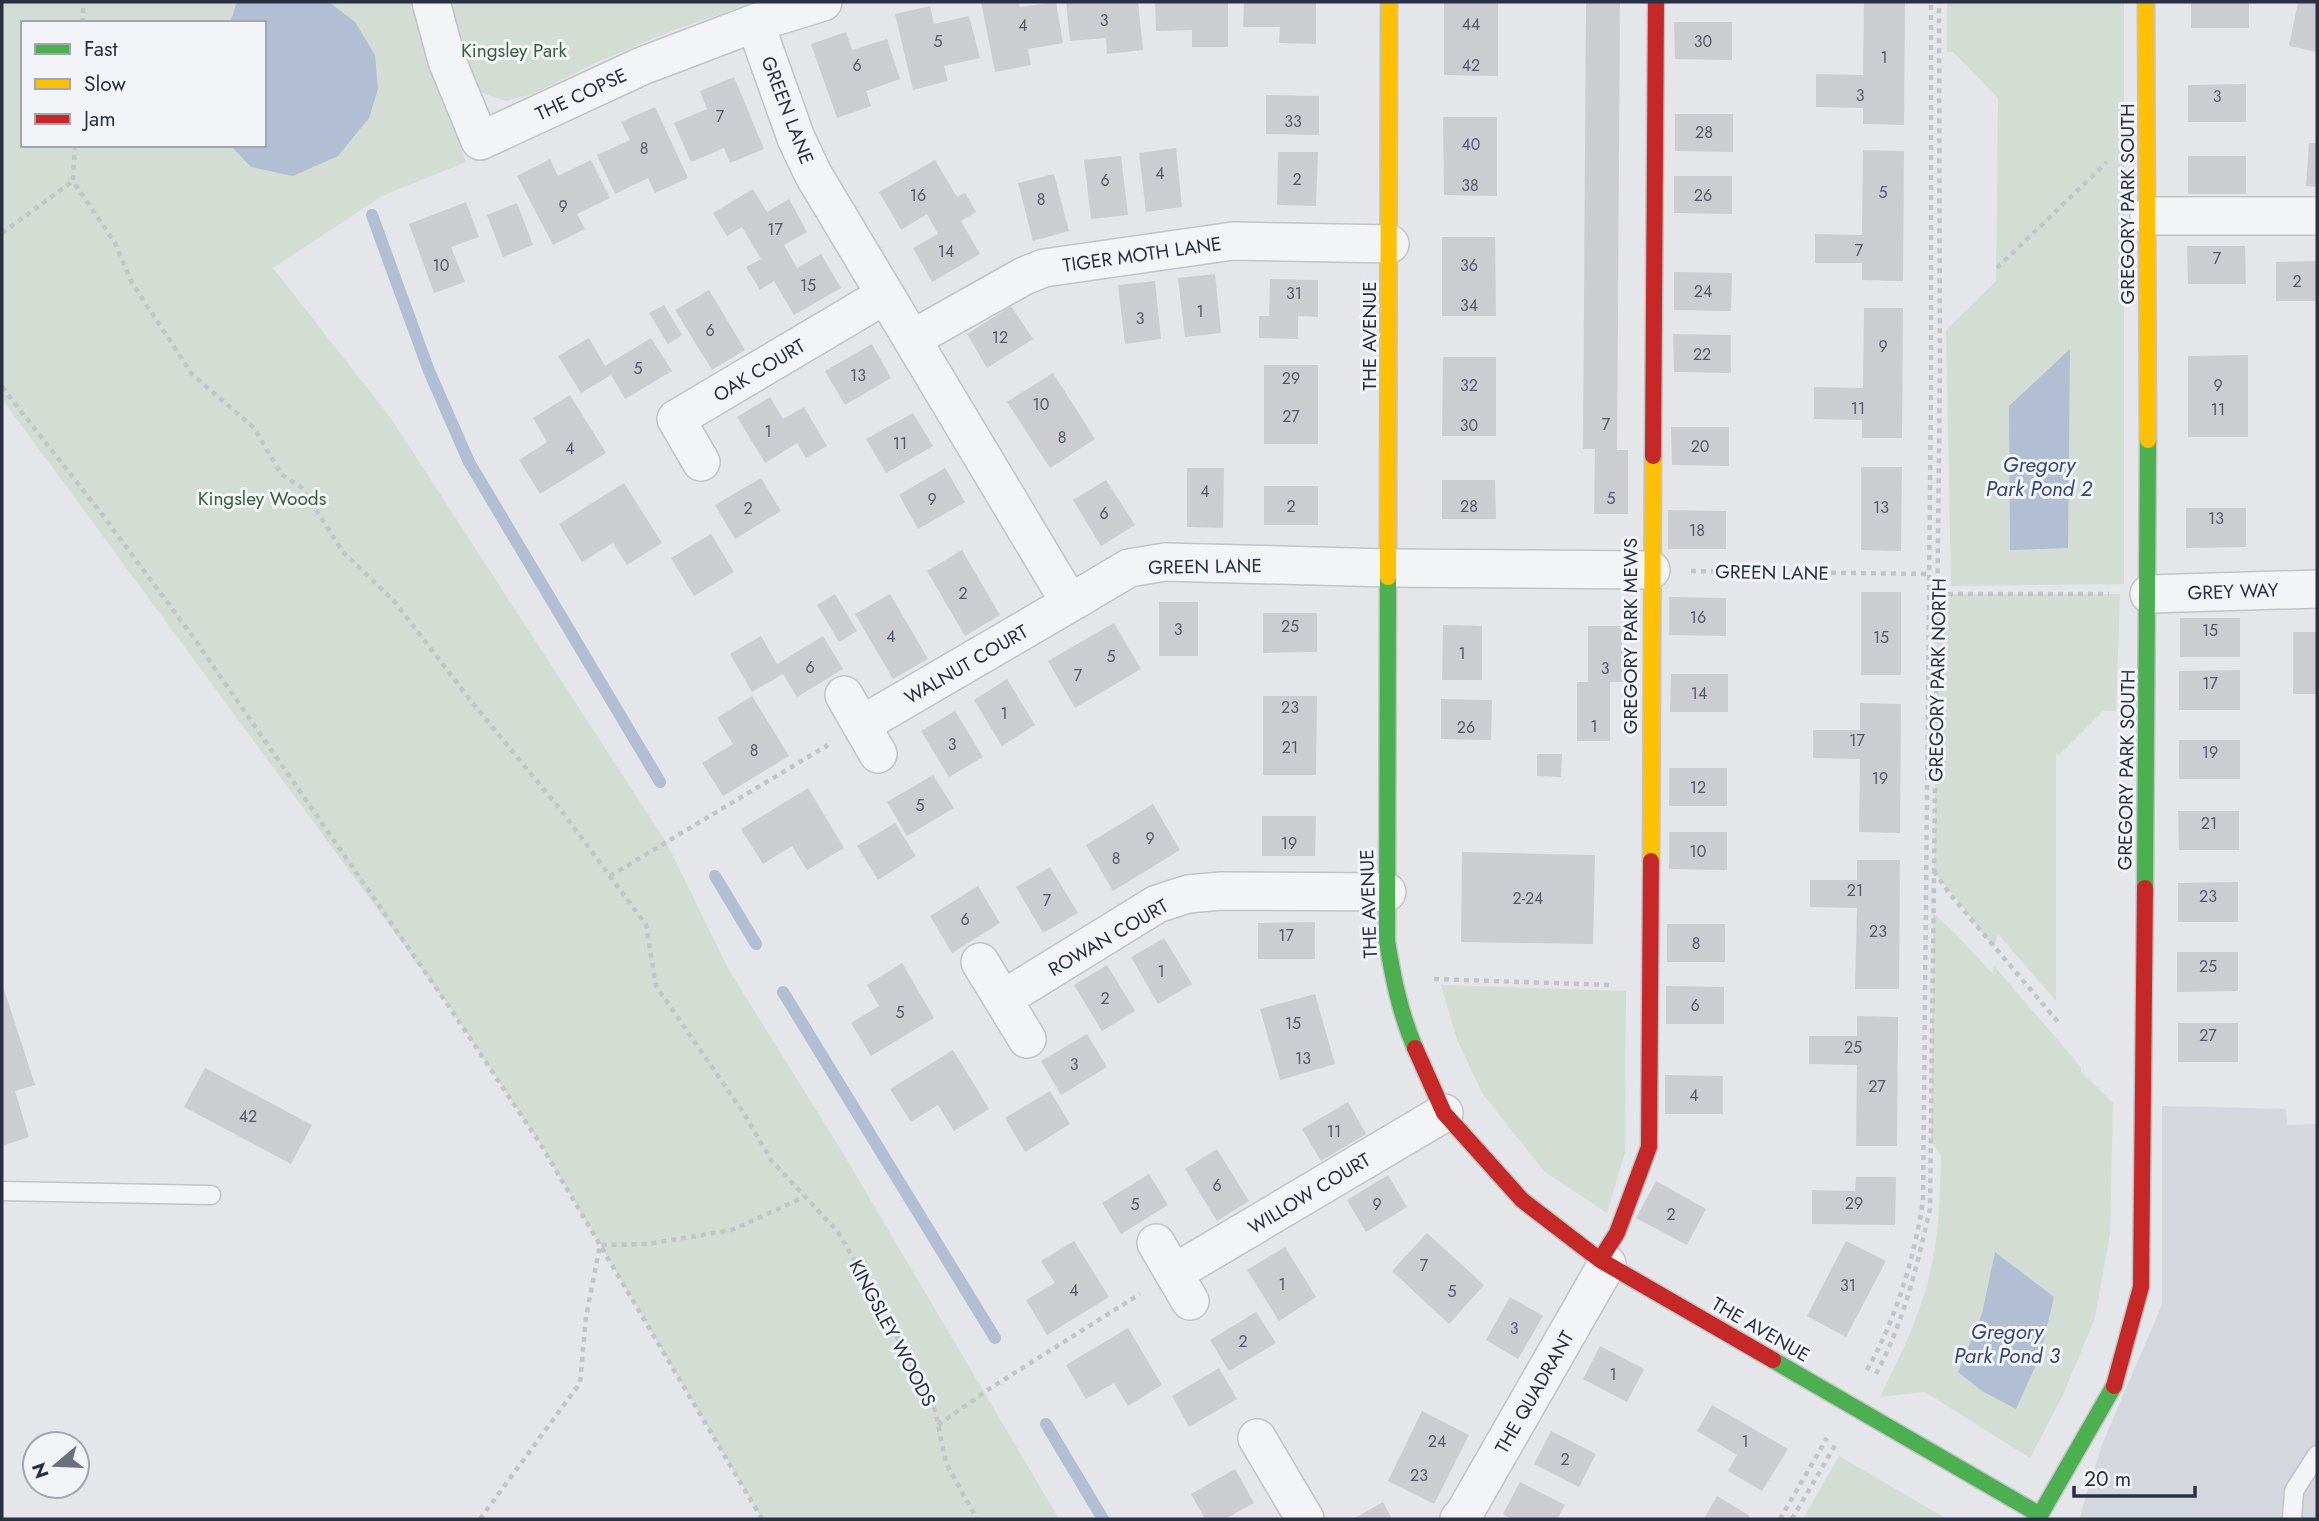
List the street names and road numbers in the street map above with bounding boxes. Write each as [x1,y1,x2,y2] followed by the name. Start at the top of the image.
[755,52,820,168] street label: GREEN LANE
[531,62,631,127] street label: THE COPSE
[2114,104,2141,304] street label: GREGORY PARK SOUTH
[1061,230,1223,279] street label: TIGER MOTH LANE
[1356,281,1383,391] street label: THE AVENUE
[708,332,810,408] street label: OAK COURT
[1617,538,1644,734] street label: GREGORY PARK MEWS
[1148,552,1262,581] street label: GREEN LANE
[1715,558,1829,587] street label: GREEN LANE
[2187,576,2279,607] street label: GREY WAY
[1922,578,1953,782] street label: GREGORY PARK NORTH
[900,618,1033,711] street label: WALNUT COURT
[2111,669,2142,871] street label: GREGORY PARK SOUTH
[1353,849,1384,959] street label: THE AVENUE
[1043,892,1173,983] street label: ROWAN COURT
[1243,1146,1376,1241] street label: WILLOW COURT
[842,1255,943,1411] street label: KINGSLEY WOODS
[1707,1290,1815,1368] street label: THE AVENUE
[1488,1326,1581,1459] street label: THE QUADRANT

